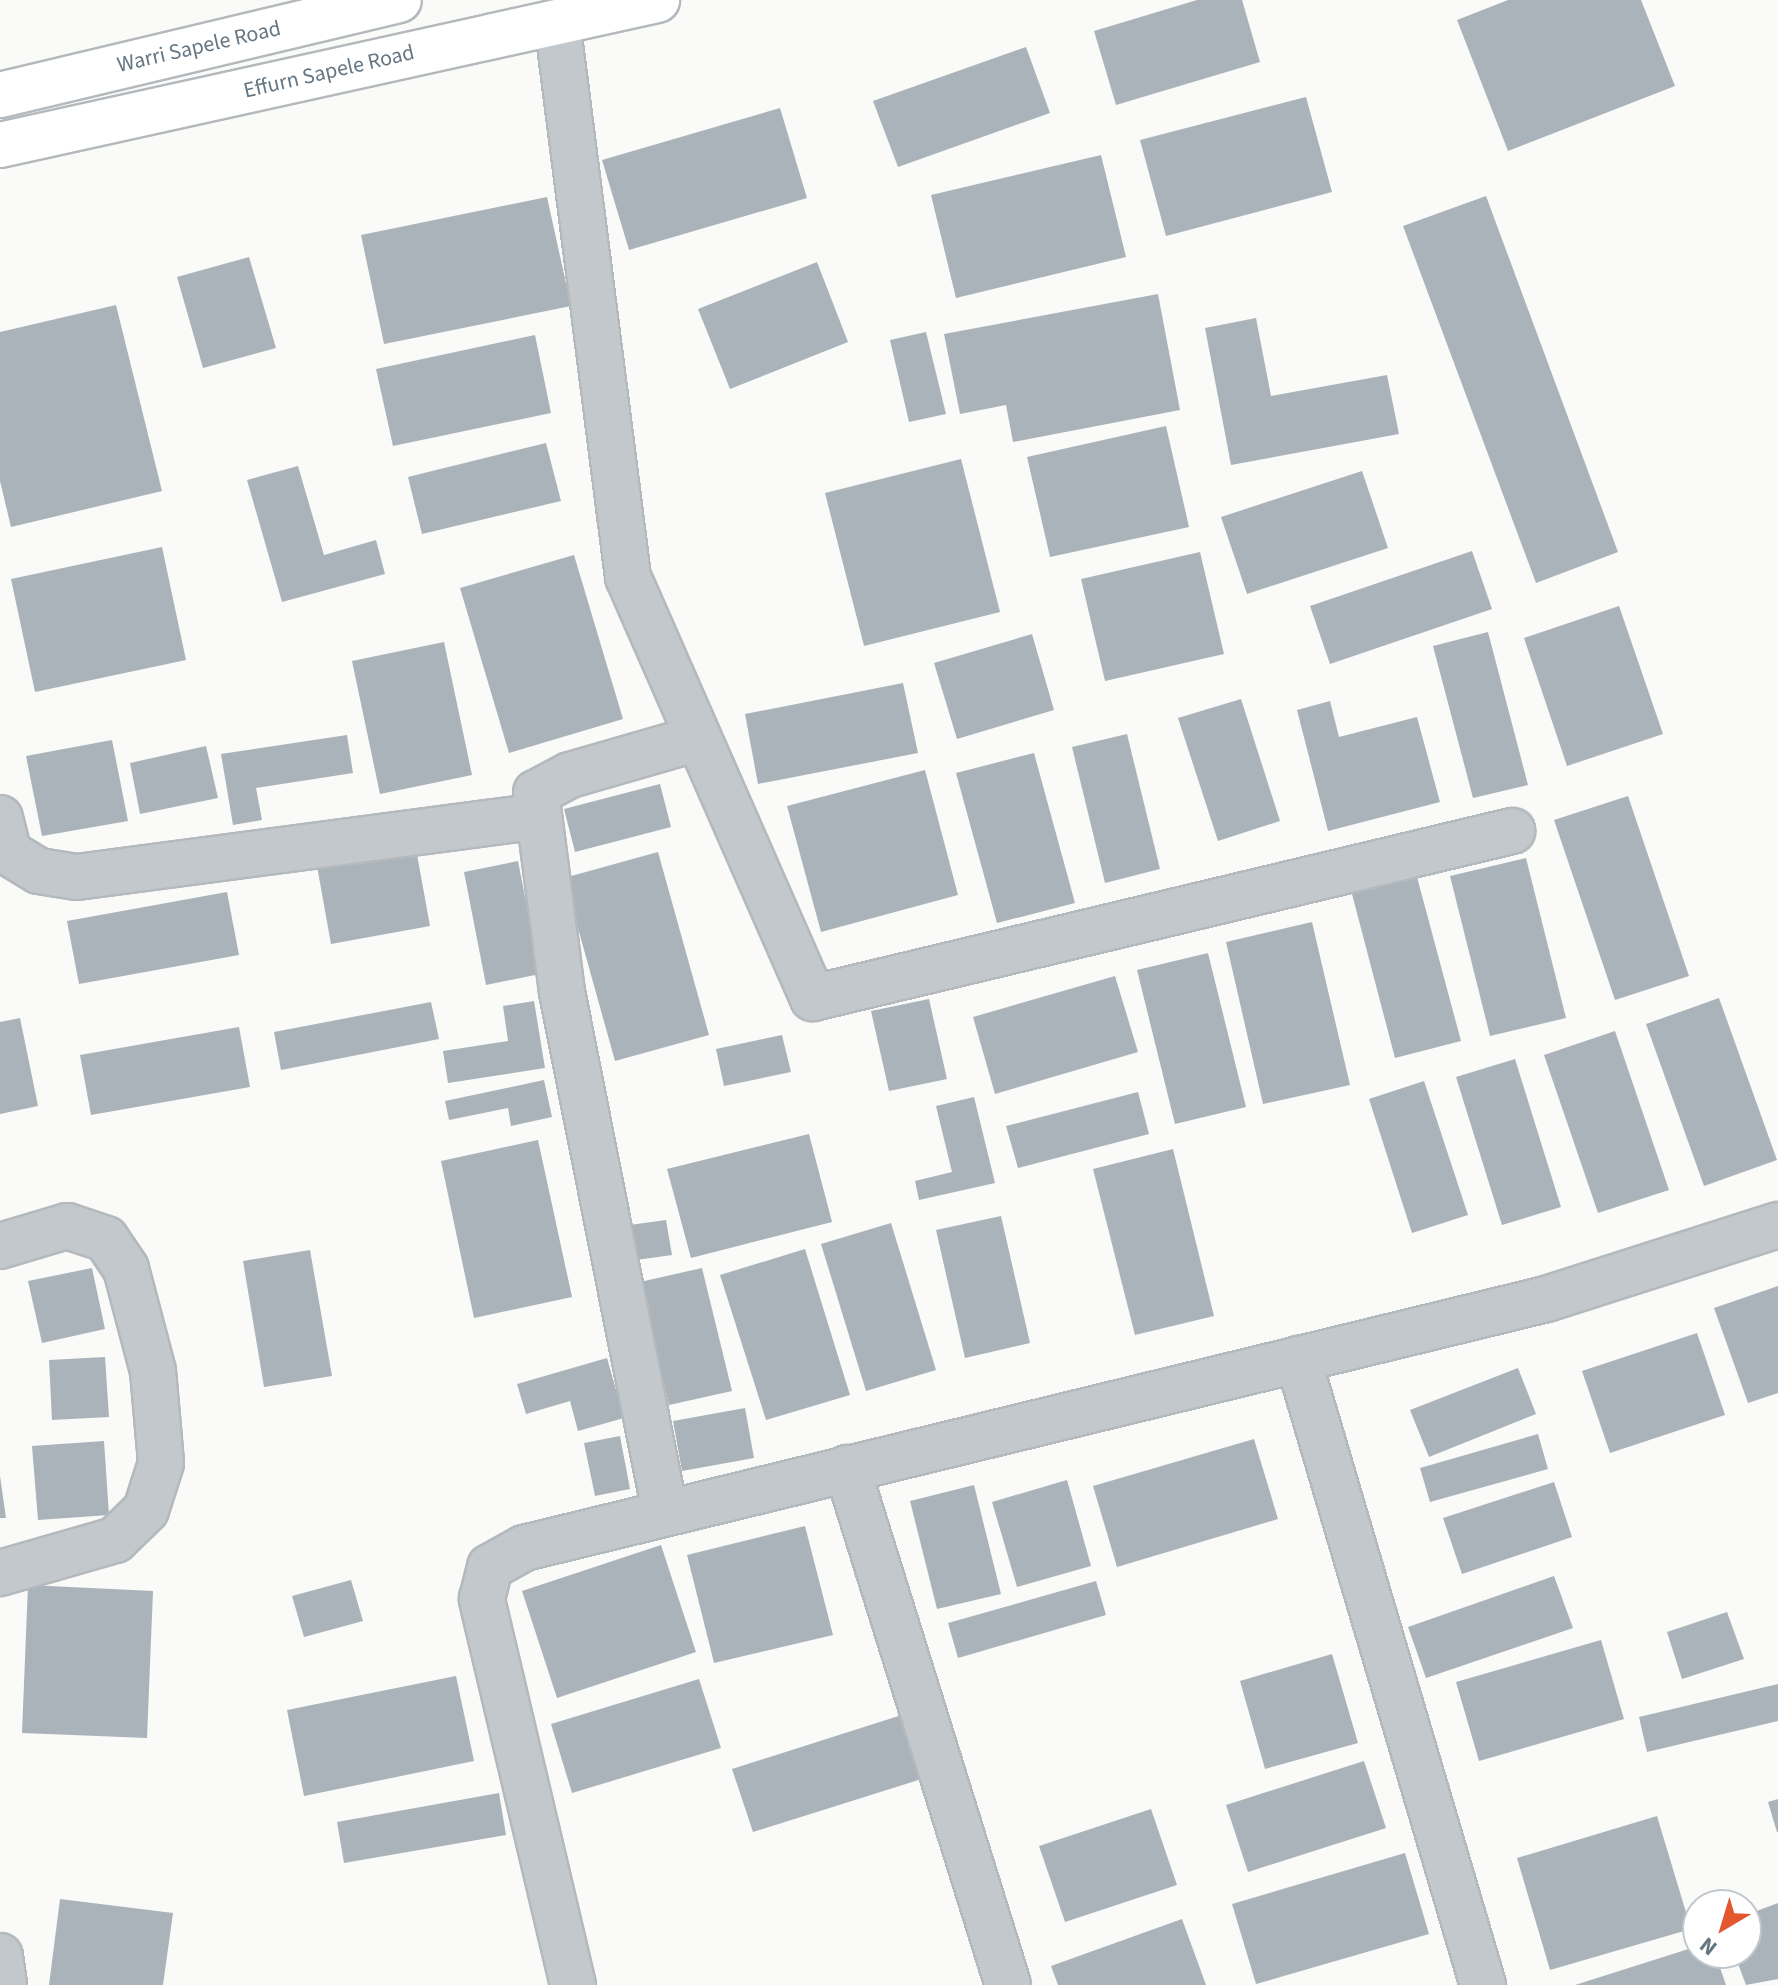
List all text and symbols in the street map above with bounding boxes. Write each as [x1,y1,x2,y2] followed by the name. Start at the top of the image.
[115,15,283,79] street label: Warri Sapele Road
[241,40,417,104] street label: Effurn Sapele Road
[1682,1889,1762,1969] north arrow
[1693,1929,1724,1963] text: N

